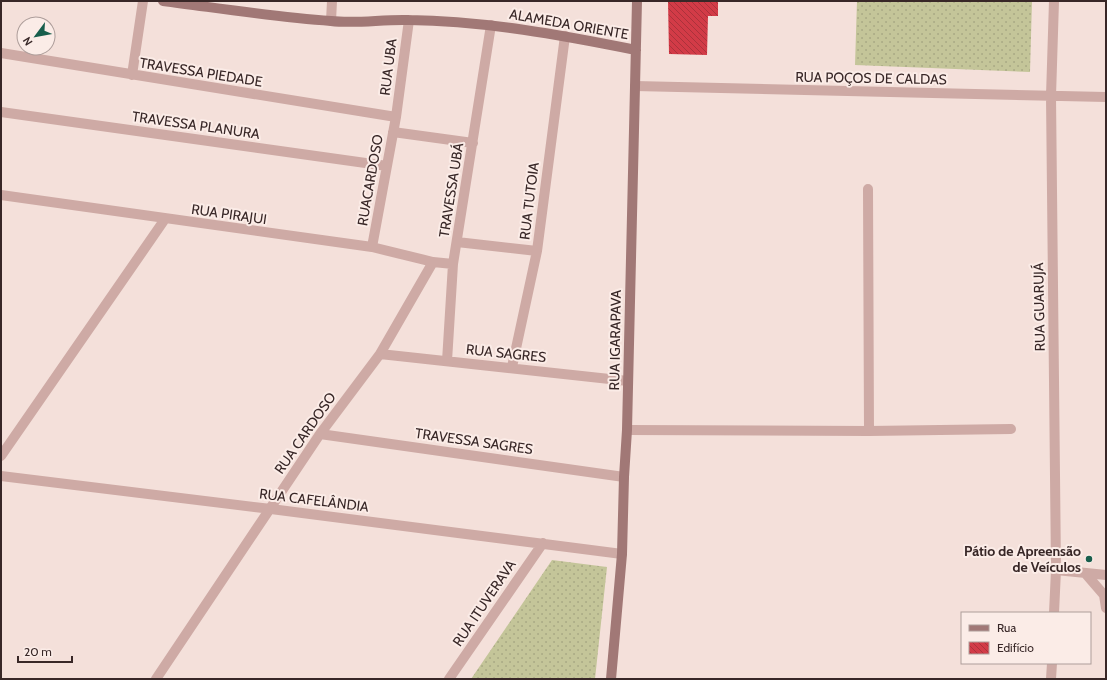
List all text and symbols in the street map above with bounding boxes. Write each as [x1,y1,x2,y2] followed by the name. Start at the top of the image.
[508,5,630,43] street label: ALAMEDA ORIENTE
[16,16,56,56] north arrow
[20,34,36,48] text: N
[376,37,400,97] street label: RUA UBA
[138,53,264,91] street label: TRAVESSA PIEDADE
[795,68,947,88] street label: RUA POÇOS DE CALDAS
[131,107,261,143] street label: TRAVESSA PLANURA
[353,133,387,227] street label: RUACARDOSO
[435,141,467,239] street label: TRAVESSA UBÁ
[515,161,543,241] street label: RUA TUTOIA
[190,200,268,228] street label: RUA PIRAJUI
[1029,262,1049,352] street label: RUA GUARUJÁ
[605,289,625,390] street label: RUA IGARAPAVA
[465,340,547,366] street label: RUA SAGRES
[270,388,340,477] street label: RUA CARDOSO
[414,424,534,458] street label: TRAVESSA SAGRES
[258,484,370,516] street label: RUA CAFELÂNDIA
[964,542,1081,576] place label: Pátio de Apreensão de Veículos
[1084,554,1094,564] marker: Pátio de Apreensão de Veículos
[448,556,520,650] street label: RUA ITUVERAVA
[961,612,1091,664] legend
[997,620,1016,635] text: Rua
[18,638,72,664] scale bar
[997,640,1034,655] text: Edifício
[24,644,52,659] text: 20 m

